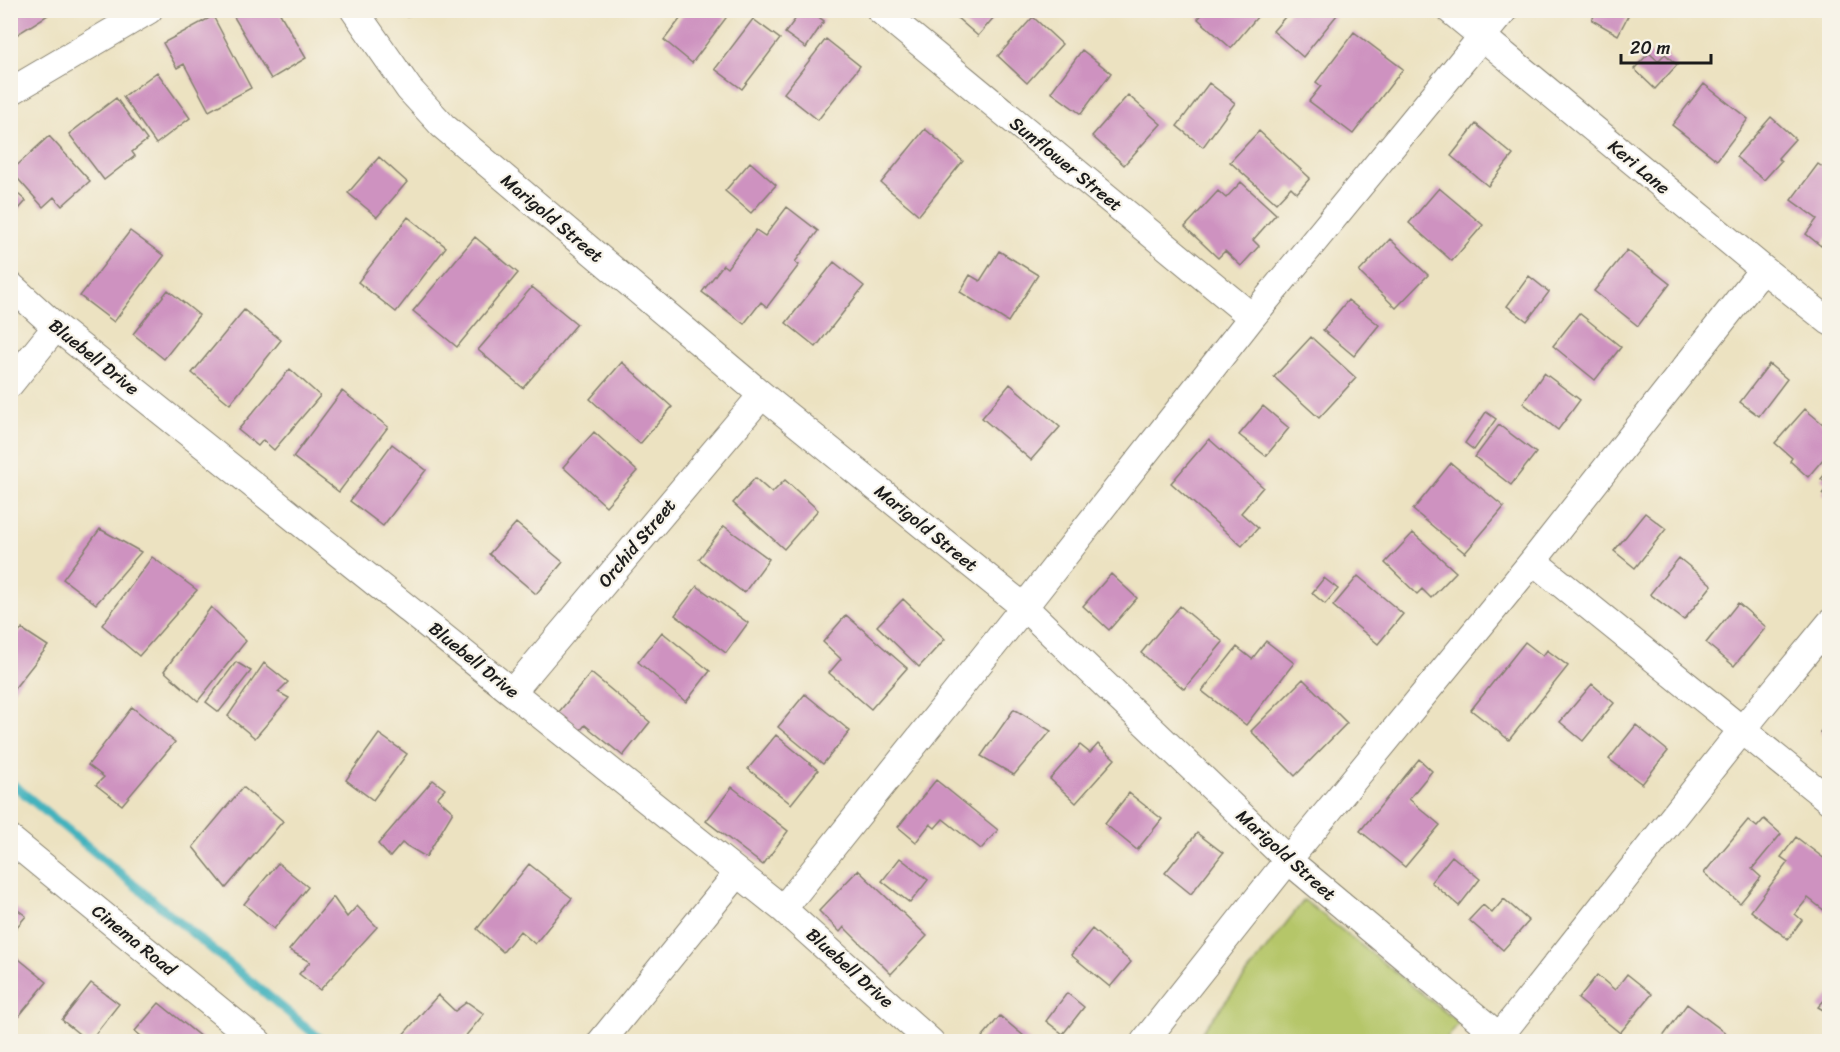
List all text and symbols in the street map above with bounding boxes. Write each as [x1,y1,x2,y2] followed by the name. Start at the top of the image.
[1621,27,1711,65] scale bar
[1630,32,1670,64] text: 20 m
[1002,108,1130,220] street label: Sunflower Street
[1601,131,1677,203] street label: Keri Lane
[493,165,611,271] street label: Marigold Street
[41,310,147,404] street label: Bluebell Drive
[867,476,985,580] street label: Marigold Street
[590,491,684,595] street label: Orchid Street
[421,613,527,707] street label: Bluebell Drive
[1228,801,1344,909] street label: Marigold Street
[85,896,185,985] street label: Cinema Road
[799,920,901,1016] street label: Bluebell Drive

